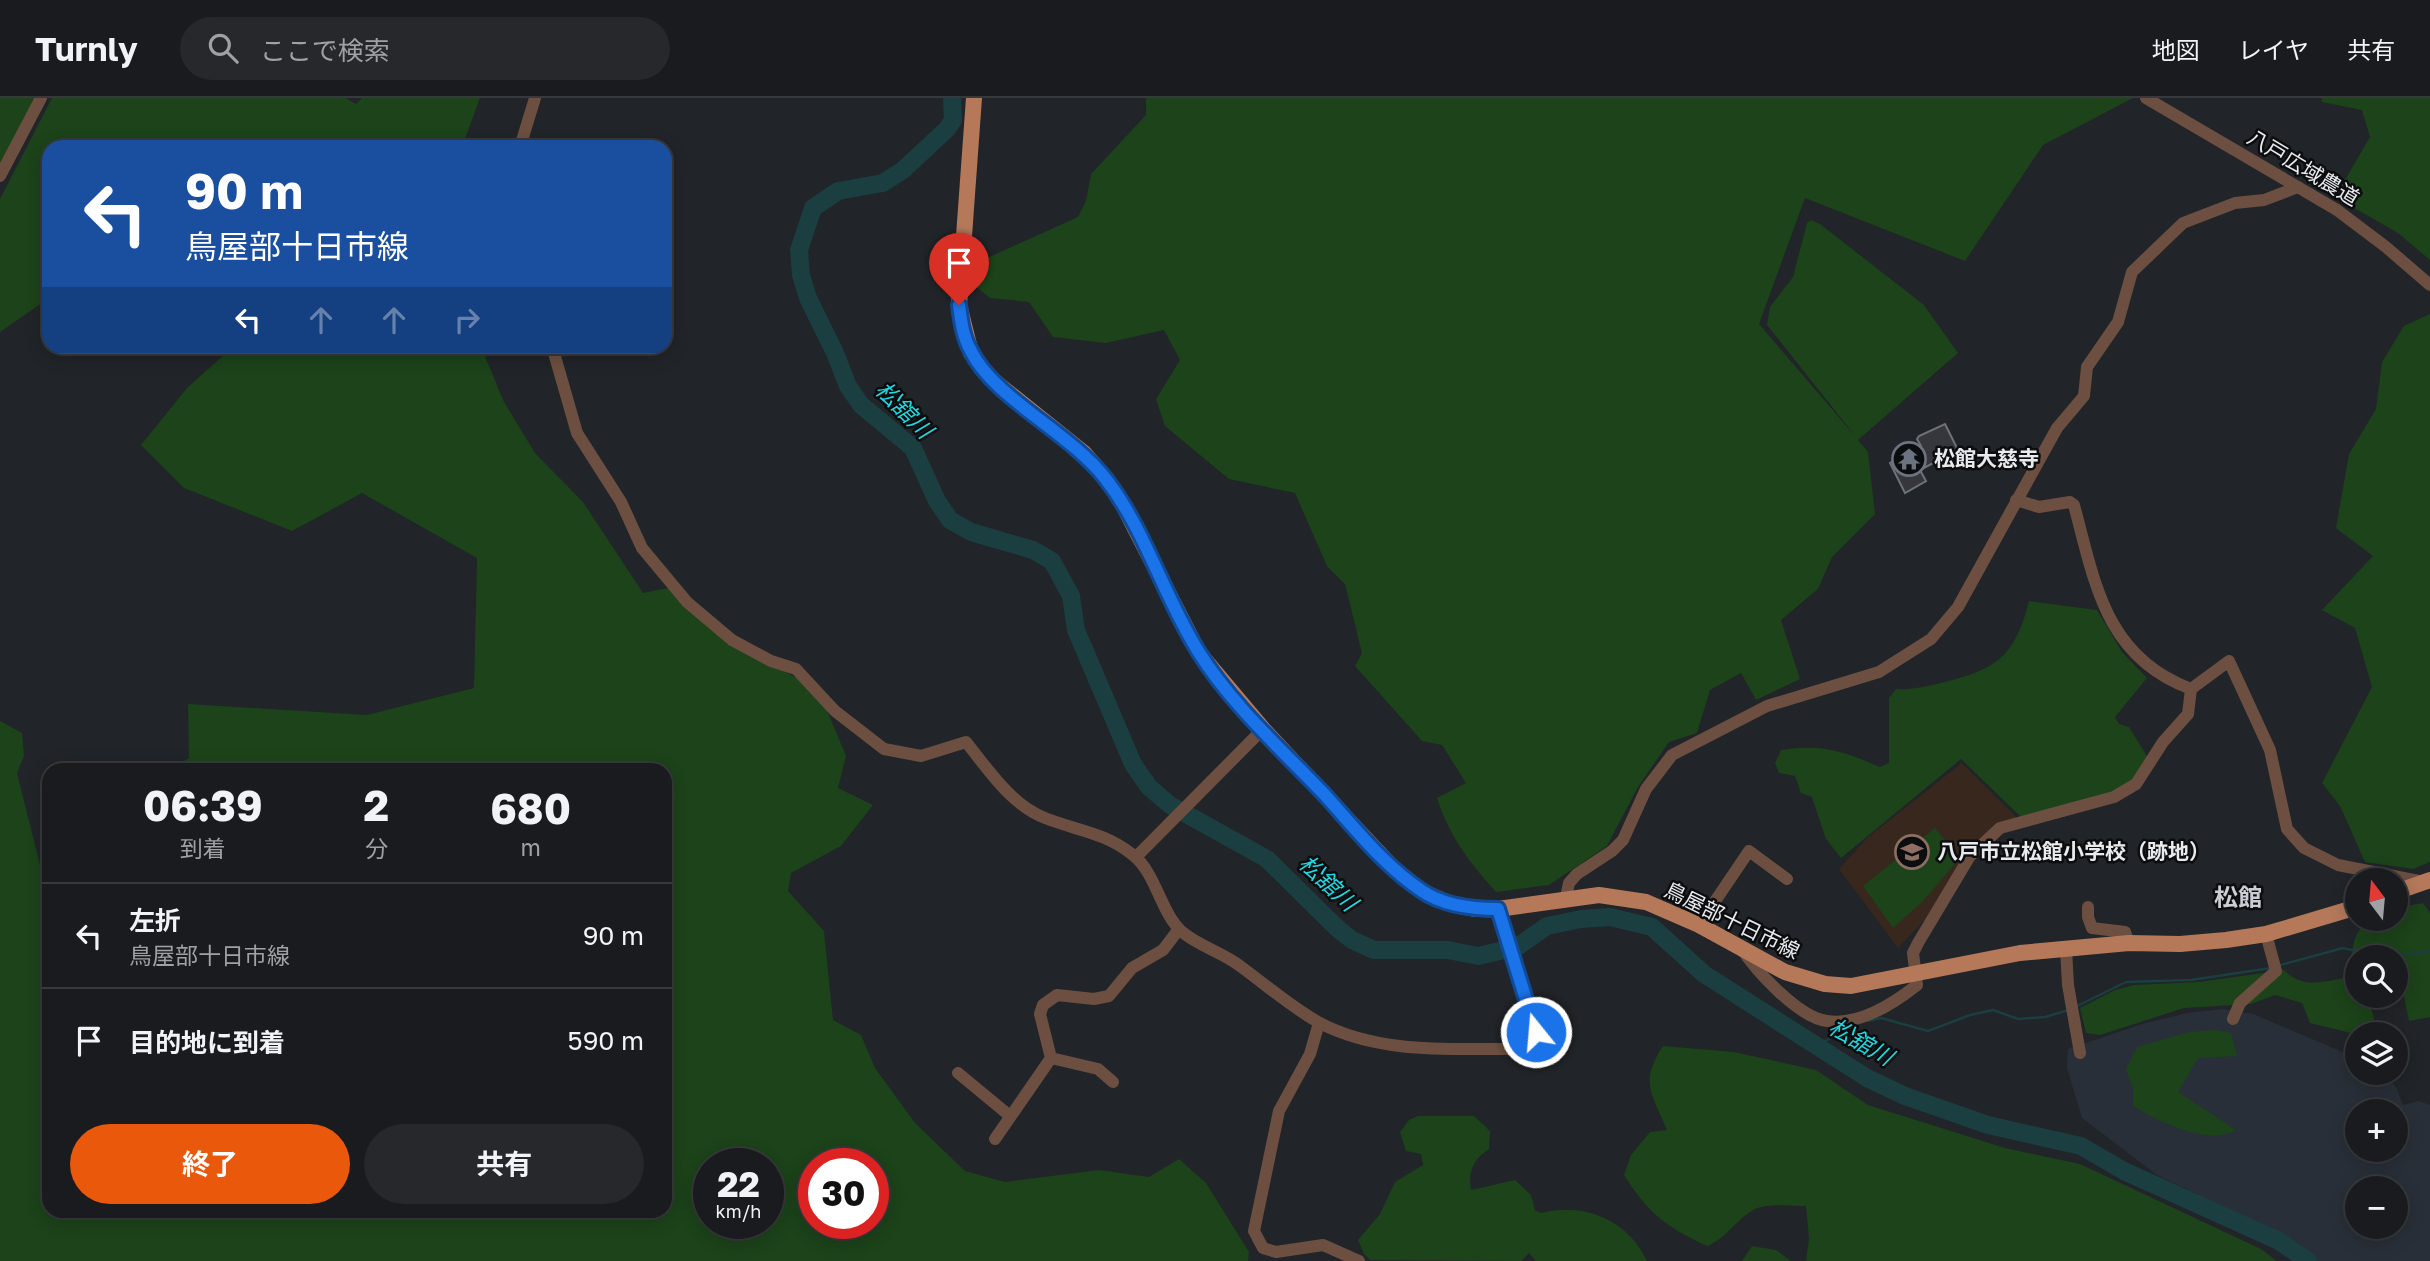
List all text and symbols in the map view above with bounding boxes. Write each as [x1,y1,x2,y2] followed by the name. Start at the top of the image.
[180,17,670,80] search box
[35,29,138,68] text: Turnly
[204,29,242,67] icon: search
[260,35,390,66] text: ここで検索
[2152,35,2200,64] text: 地図
[2238,35,2309,64] text: レイヤ
[2347,35,2395,64] text: 共有
[2243,124,2364,211] street label: 八戸広域農道
[185,161,303,220] text: 90 m
[70,168,161,259] icon: left
[185,227,409,265] text: 鳥屋部十日市線
[929,233,989,305] pin
[940,244,978,282] icon: arrive
[229,301,267,339] icon: left
[302,301,340,339] icon: ahead
[375,301,413,339] icon: ahead
[448,301,486,339] icon: right
[870,375,941,446] water label: 松舘川
[1890,440,1928,478] temple icon: 松館大慈寺
[1934,445,2039,471] place label: 松館大慈寺
[143,780,263,830] text: 06:39
[364,780,389,830] text: 2
[490,783,571,833] text: 680
[520,833,541,861] text: m
[1893,833,1931,871] school or university icon: 八戸市立松館小学校（跡地）
[180,834,226,862] text: 到着
[365,834,388,862] text: 分
[1937,838,2210,864] place label: 八戸市立松館小学校（跡地）
[1294,849,1366,918] water label: 松舘川
[2345,868,2408,931] north arrow
[2345,868,2408,1239] map controls
[1661,876,1804,964] street label: 鳥屋部十日市線
[2214,882,2262,911] district label: 松館
[129,905,181,936] text: 左折
[70,917,108,955] icon: left
[583,920,644,951] text: 90 m
[129,941,290,969] text: 鳥屋部十日市線
[2345,945,2408,1008] button: search
[1499,995,1573,1069] position arrow
[1825,1012,1901,1072] water label: 松舘川
[70,1022,108,1060] icon: arrive
[2345,1022,2408,1085] button: layers
[568,1025,644,1056] text: 590 m
[129,1027,285,1058] text: 目的地に到着
[2345,1099,2408,1162] button: +
[70,1124,350,1204] button: 終了
[364,1124,644,1204] button: 共有
[798,1148,889,1239] speed limit sign: 30
[717,1163,760,1205] text: 22
[2345,1176,2408,1239] button: −
[716,1200,761,1222] text: km/h

